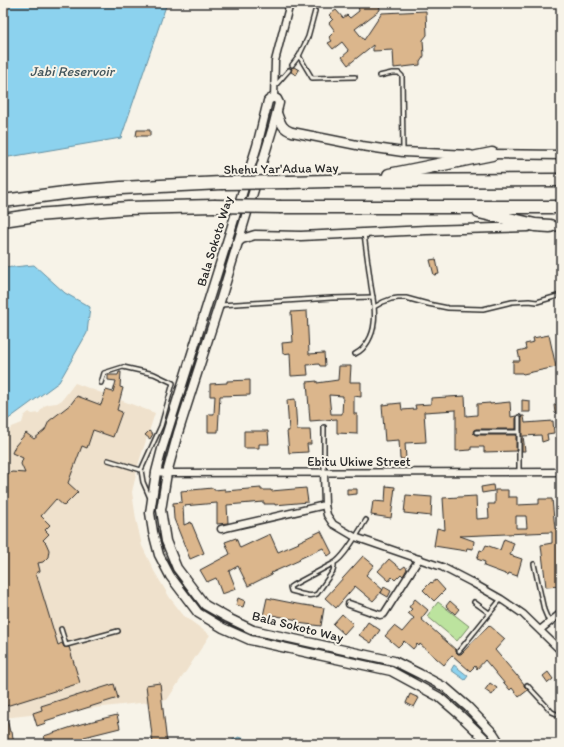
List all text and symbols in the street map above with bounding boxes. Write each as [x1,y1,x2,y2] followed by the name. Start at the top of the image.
[30,63,116,80] water label: Jabi Reservoir
[223,160,339,177] street label: Shehu Yar'Adua Way
[194,194,235,288] street label: Bala Sokoto Way
[307,454,411,469] street label: Ebitu Ukiwe Street
[251,608,345,645] street label: Bala Sokoto Way

